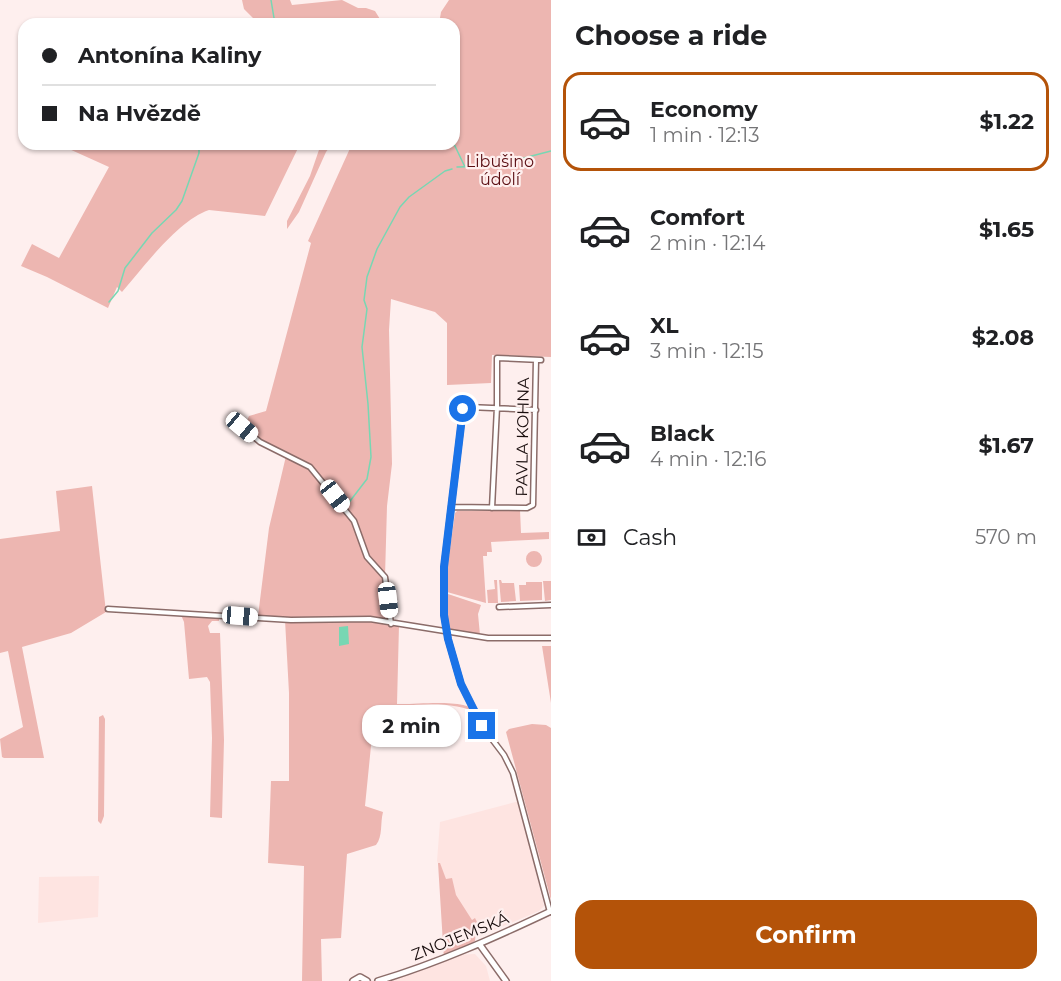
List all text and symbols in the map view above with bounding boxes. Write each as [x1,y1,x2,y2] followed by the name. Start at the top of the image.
[575,19,767,52] text: Choose a ride
[78,42,262,69] text: Antonína Kaliny
[578,95,632,149] icon: car
[650,96,758,123] text: Economy
[78,100,201,127] text: Na Hvězdě
[980,108,1034,135] text: $1.22
[650,123,759,147] text: 1 min · 12:13
[466,152,534,189] park label: Libušino údolí
[578,203,632,257] icon: car
[650,204,745,231] text: Comfort
[979,216,1034,243] text: $1.65
[650,231,766,255] text: 2 min · 12:14
[578,311,632,365] icon: car
[650,312,679,339] text: XL
[972,324,1034,351] text: $2.08
[650,339,764,363] text: 3 min · 12:15
[512,377,533,497] street label: PAVLA KOHNA
[449,395,476,422] route start
[222,409,262,445] car
[578,419,632,473] icon: car
[650,420,714,447] text: Black
[979,432,1034,459] text: $1.67
[650,447,766,471] text: 4 min · 12:16
[317,476,353,516] car
[575,521,608,554] icon: cash
[623,524,677,551] text: Cash
[975,525,1037,549] text: 570 m
[377,581,399,619] car
[221,605,259,627] car
[362,705,461,747] callout: 2 min
[468,712,495,739] route end
[382,714,441,738] text: 2 min
[575,900,1037,969] button: Confirm
[409,908,512,965] street label: ZNOJEMSKÁ

